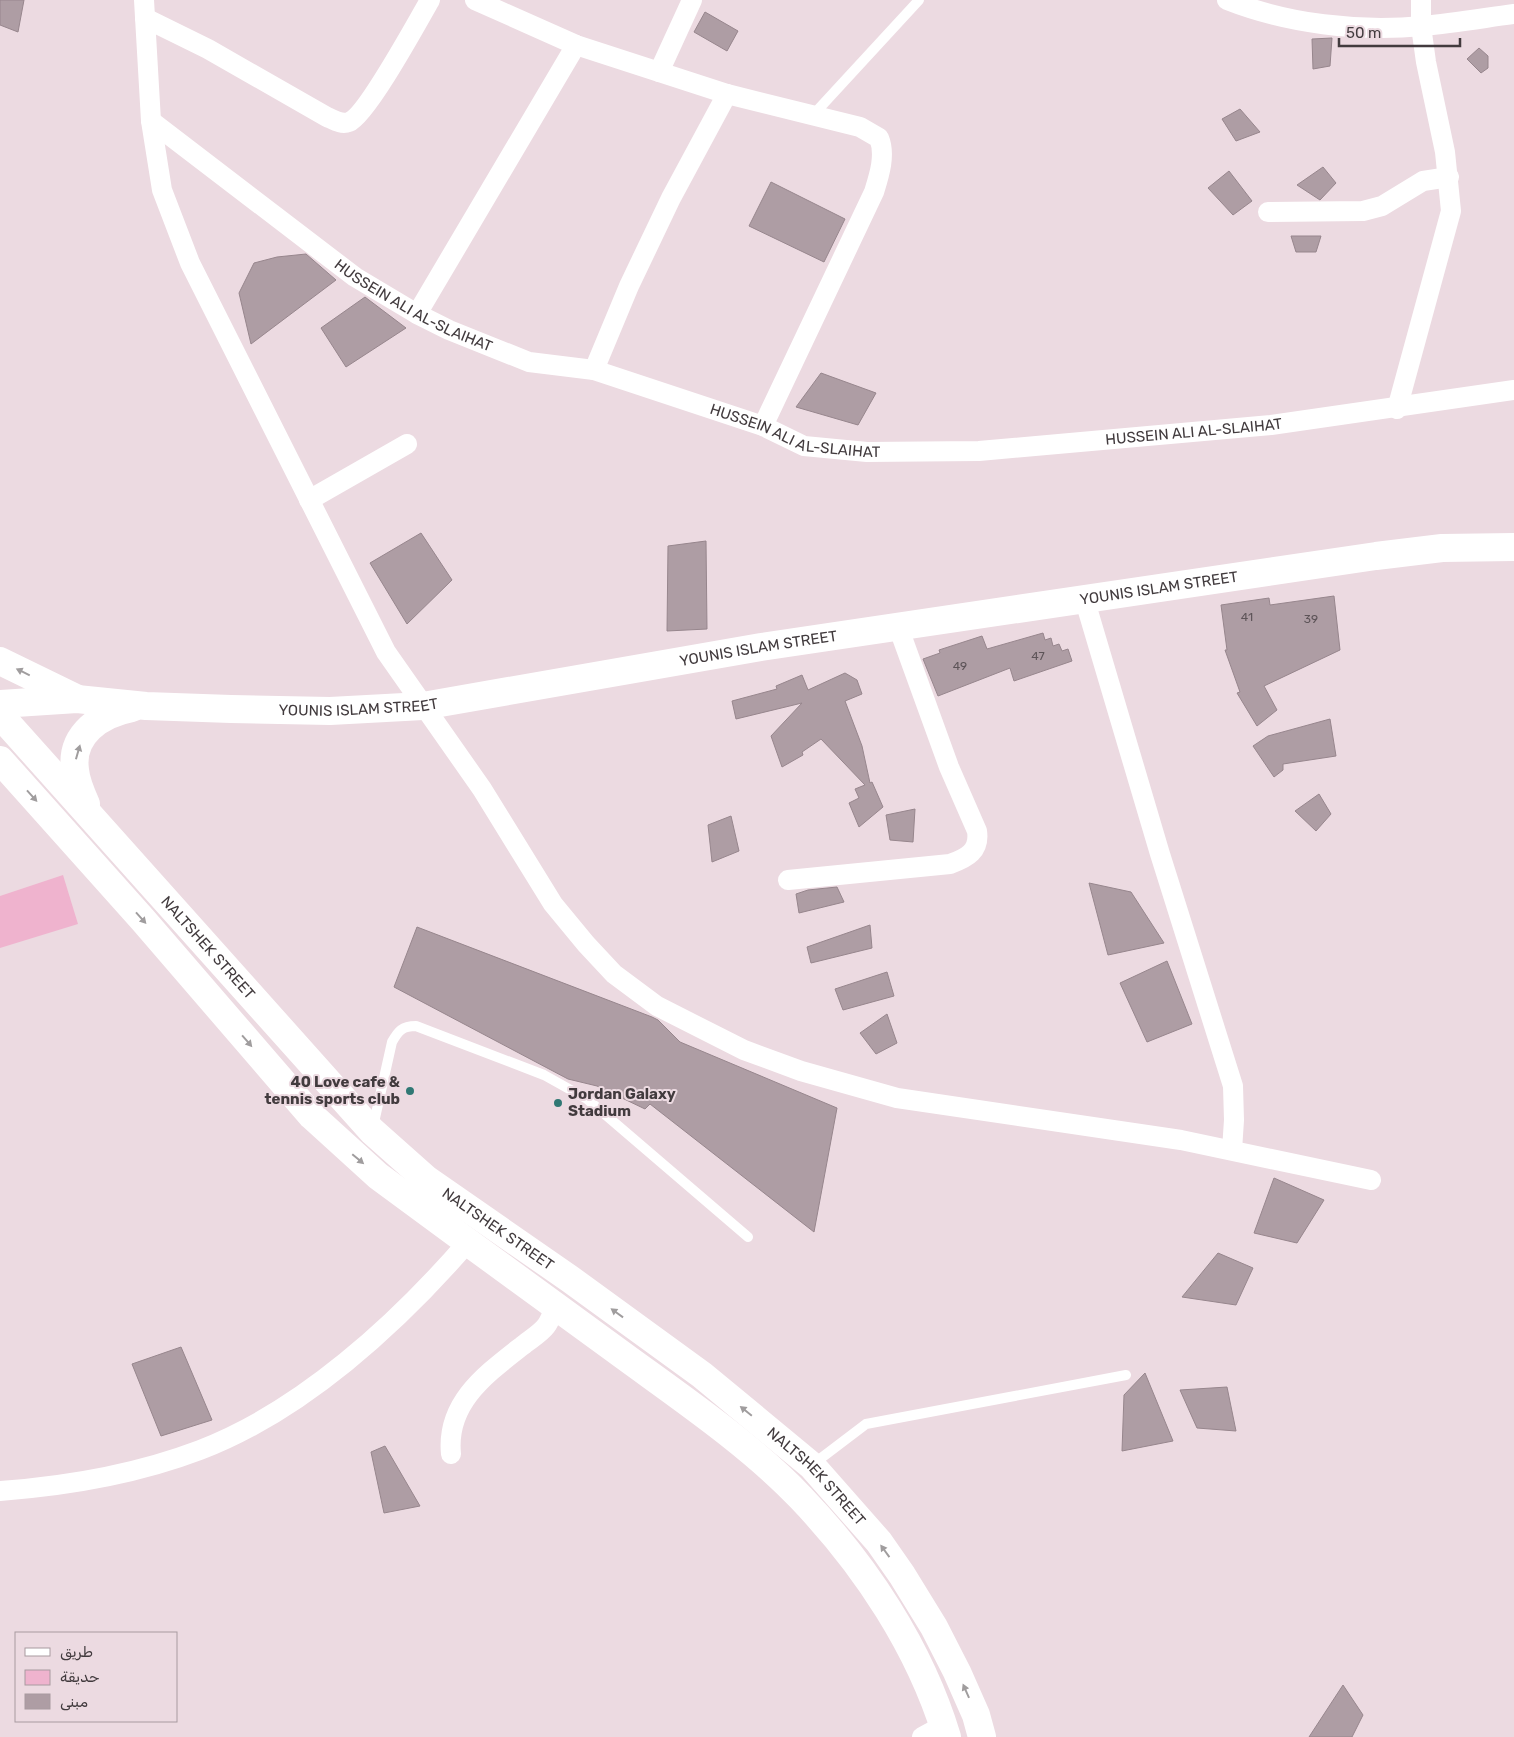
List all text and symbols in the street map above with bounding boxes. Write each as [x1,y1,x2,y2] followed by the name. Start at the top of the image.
[1339,15,1460,47] scale bar
[1346,24,1381,42] text: 50 m
[331,256,495,356] street label: HUSSEIN ALI AL-SLAIHAT
[708,400,881,461] street label: HUSSEIN ALI AL-SLAIHAT
[1105,414,1284,449] street label: HUSSEIN ALI AL-SLAIHAT
[1079,567,1239,609] street label: YOUNIS ISLAM STREET
[1241,610,1253,624] house number: 41
[1304,612,1318,626] house number: 39
[678,627,839,670] street label: YOUNIS ISLAM STREET
[1031,649,1045,663] house number: 47
[953,659,967,673] house number: 49
[16,668,30,676] one-way arrow
[278,694,440,720] street label: YOUNIS ISLAM STREET
[74,744,82,759] one-way arrow
[27,790,38,803] one-way arrow
[157,892,259,1003] street label: NALTSHEK STREET
[135,911,146,924] one-way arrow
[241,1034,252,1047] one-way arrow
[265,1073,400,1108] place label: 40 Love cafe & tennis sports club
[404,1085,416,1097] marker: 40 Love cafe & tennis sports club
[568,1085,676,1120] place label: Jordan Galaxy Stadium
[552,1097,564,1109] marker: Jordan Galaxy Stadium
[351,1153,364,1164] one-way arrow
[439,1184,558,1274] street label: NALTSHEK STREET
[610,1308,624,1318] one-way arrow
[740,1406,753,1417] one-way arrow
[763,1424,870,1530] street label: NALTSHEK STREET
[880,1544,890,1558] one-way arrow
[15,1632,178,1722] legend
[60,1643,93,1661] text: طريق
[60,1668,100,1686] text: حديقة
[961,1684,969,1698] one-way arrow
[60,1693,88,1711] text: مبنى

